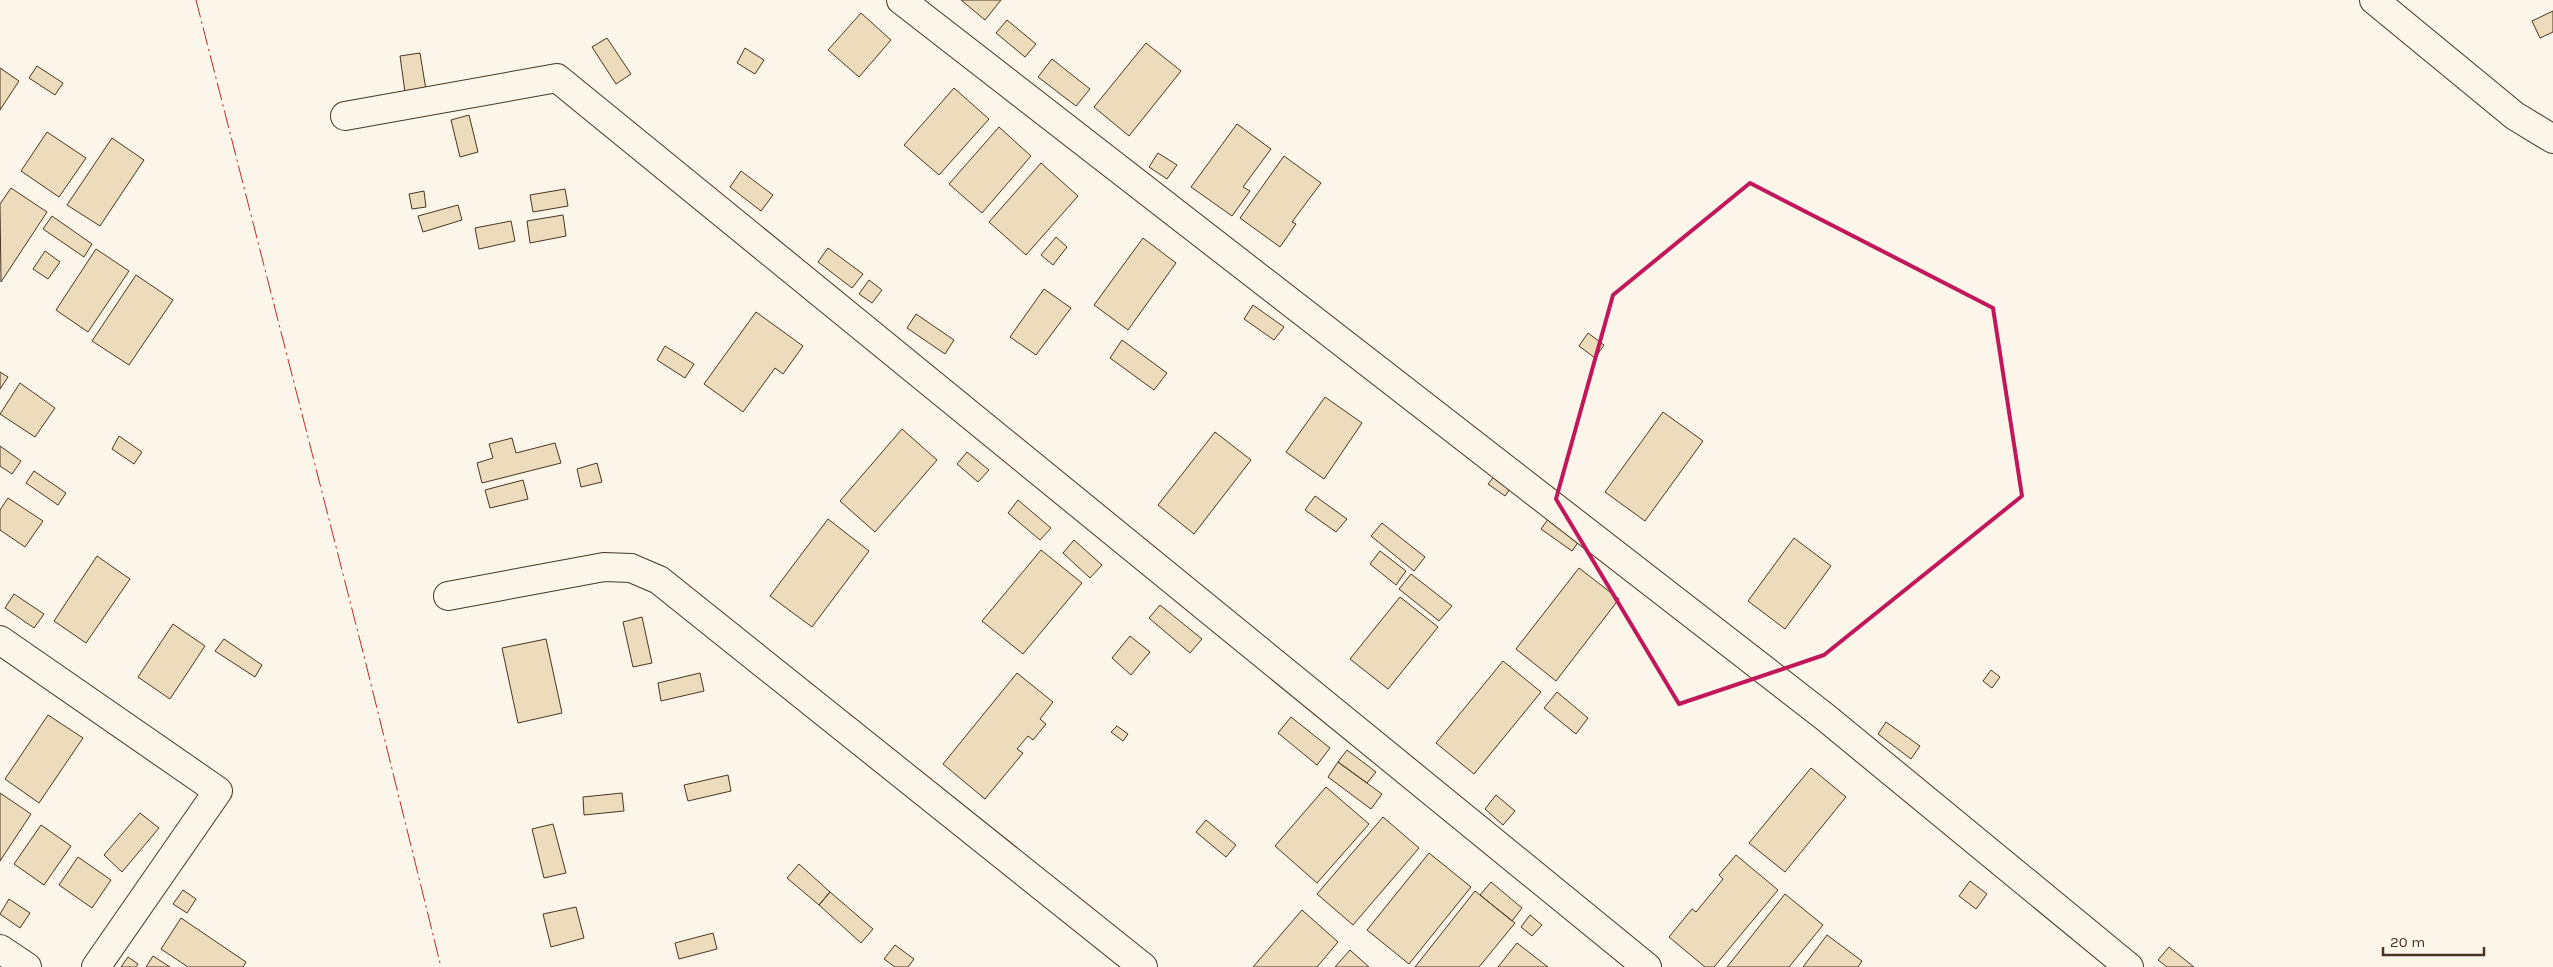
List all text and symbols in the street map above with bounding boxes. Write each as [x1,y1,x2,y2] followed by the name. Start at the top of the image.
[2383,924,2484,956] scale bar
[2390,933,2425,951] text: 20 m

